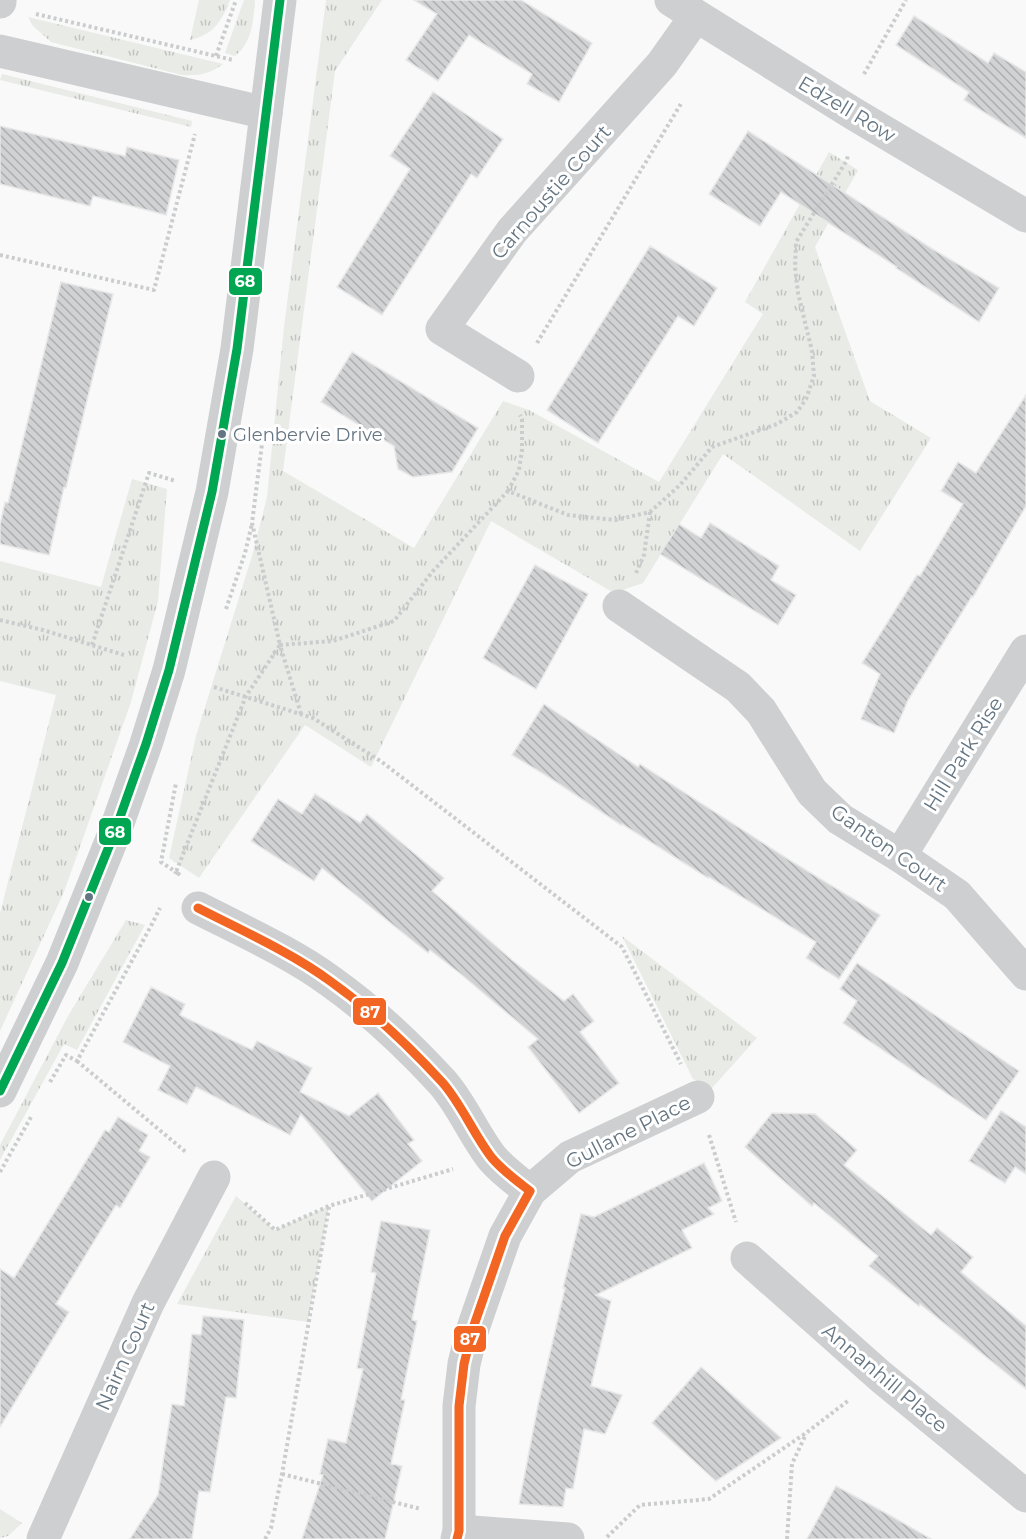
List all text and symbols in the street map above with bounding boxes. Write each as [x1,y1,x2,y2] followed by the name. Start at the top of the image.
[794,71,900,148] street label: Edzell Row
[486,120,616,264] street label: Carnoustie Court
[228,267,263,296] line badge: 68
[235,272,255,291] text: 68
[233,424,383,446] place label: Glenbervie Drive
[216,428,228,440] marker: Glenbervie Drive
[918,692,1008,816] street label: Hill Park Rise
[826,799,952,897] street label: Ganton Court
[98,817,132,846] line badge: 68
[105,823,125,842] text: 68
[83,891,95,903] unlabelled marker
[352,997,387,1026] line badge: 87
[360,1003,380,1022] text: 87
[562,1090,694,1174] street label: Gullane Place
[90,1298,160,1414] street label: Nairn Court
[817,1319,953,1437] street label: Annanhill Place
[453,1325,487,1353] line badge: 87
[460,1330,480,1349] text: 87

